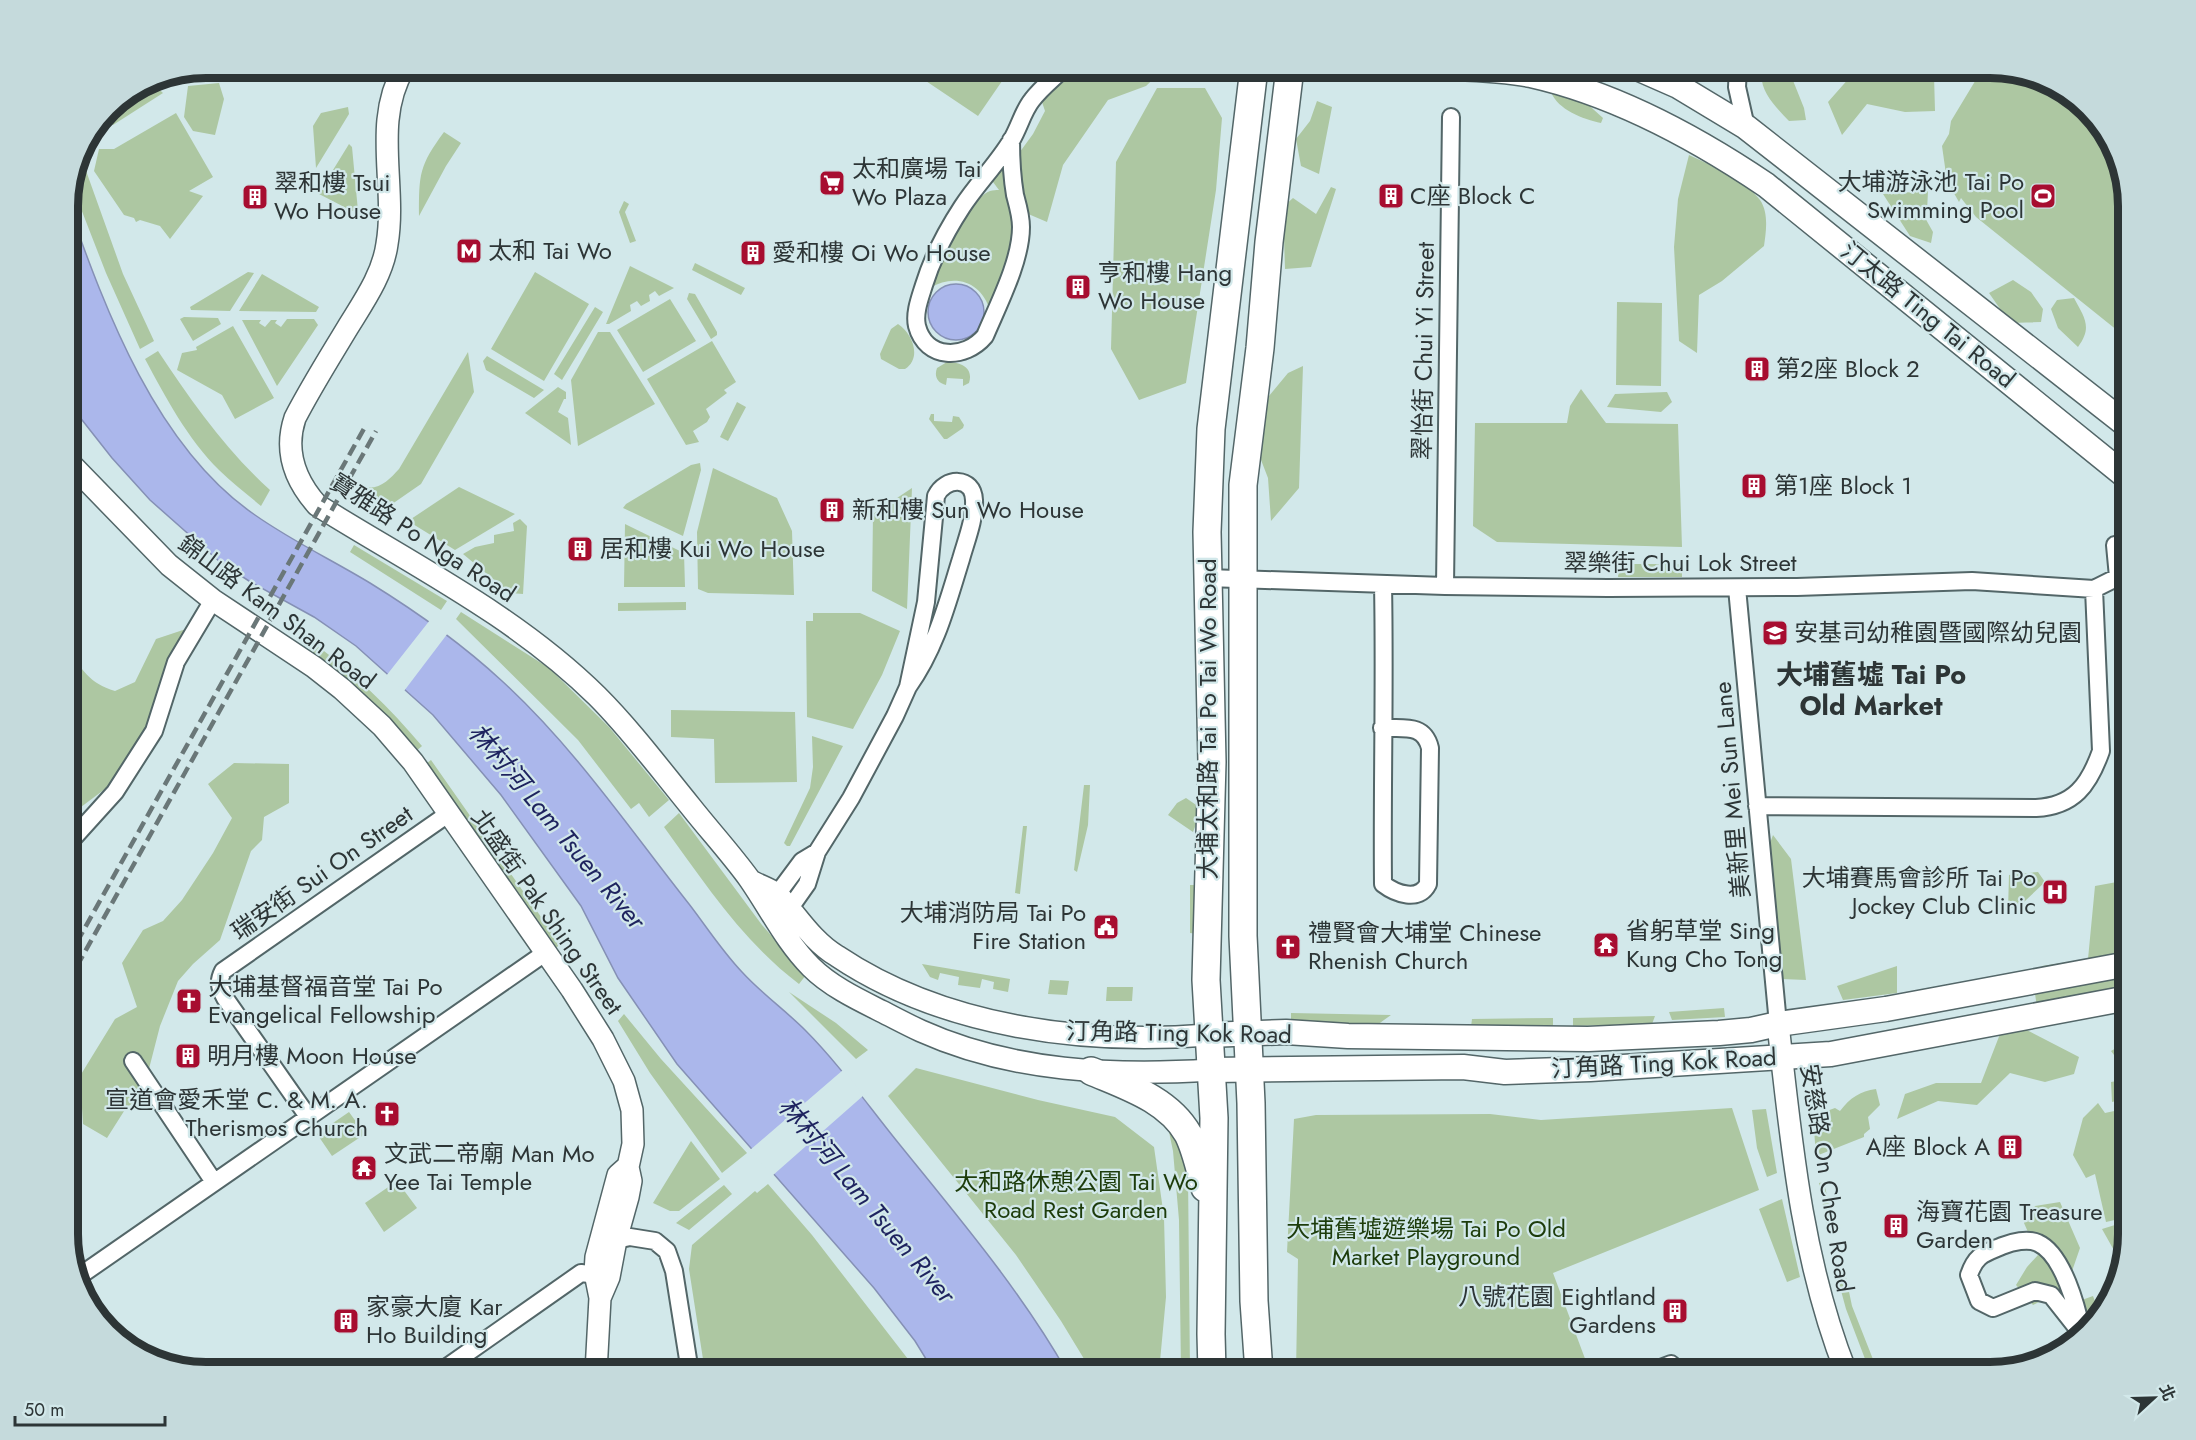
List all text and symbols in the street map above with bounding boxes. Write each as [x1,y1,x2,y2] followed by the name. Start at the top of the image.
[852,151,982,214] place label: 太和廣場 Tai Wo Plaza
[1838,164,2024,227] place label: 大埔游泳池 Tai Po Swimming Pool
[274,165,390,228] place label: 翠和樓 Tsui Wo House
[817,168,847,198] supermarket icon: 太和廣場 Tai Wo Plaza
[1410,178,1535,213] place label: C座 Block C
[1376,181,1406,211] building icon: C座 Block C
[2028,181,2058,211] sports icon: 大埔游泳池 Tai Po Swimming Pool
[240,182,270,212] building icon: 翠和樓 Tsui Wo House
[488,233,612,268] place label: 太和 Tai Wo
[1834,233,2023,396] street label: 汀太路 Ting Tai Road
[772,235,991,270] place label: 愛和樓 Oi Wo House
[454,236,484,266] metro station icon: 太和 Tai Wo
[738,238,768,268] building icon: 愛和樓 Oi Wo House
[1404,241,1443,461] street label: 翠怡街 Chui Yi Street
[1098,255,1232,318] place label: 亨和樓 Hang Wo House
[1063,272,1093,302] building icon: 亨和樓 Hang Wo House
[1776,351,1920,386] place label: 第2座 Block 2
[1742,354,1772,384] building icon: 第2座 Block 2
[324,464,523,611] street label: 寶雅路 Po Nga Road
[1774,468,1912,503] place label: 第1座 Block 1
[1739,471,1769,501] building icon: 第1座 Block 1
[852,492,1084,527] place label: 新和樓 Sun Wo House
[817,495,847,525] building icon: 新和樓 Sun Wo House
[171,526,383,698] street label: 錦山路 Kam Shan Road
[600,531,825,566] place label: 居和樓 Kui Wo House
[565,534,595,564] building icon: 居和樓 Kui Wo House
[1563,545,1797,580] street label: 翠樂街 Chui Lok Street
[1190,558,1225,880] street label: 大埔太和路 Tai Po Tai Wo Road
[1794,615,2082,650] place label: 安基司幼稚園暨國際幼兒園
[1760,618,1790,648] school or university icon: 安基司幼稚園暨國際幼兒園
[1776,655,1966,725] district label: 大埔舊墟 Tai Po Old Market
[1705,680,1758,900] street label: 美新里 Mei Sun Lane
[459,715,656,938] water label: 林村河 Lam Tsuen River
[224,797,420,948] street label: 瑞安街 Sui On Street
[463,802,632,1022] street label: 北盛街 Pak Shing Street
[1802,860,2036,923] place label: 大埔賽馬會診所 Tai Po Jockey Club Clinic
[2040,877,2070,907] hospital icon: 大埔賽馬會診所 Tai Po Jockey Club Clinic
[900,895,1086,958] place label: 大埔消防局 Tai Po Fire Station
[1091,912,1121,942] public building icon: 大埔消防局 Tai Po Fire Station
[1626,913,1782,976] place label: 省躬草堂 Sing Kung Cho Tong
[1308,915,1541,978] place label: 禮賢會大埔堂 Chinese Rhenish Church
[1591,930,1621,960] temple icon: 省躬草堂 Sing Kung Cho Tong
[1273,932,1303,962] church icon: 禮賢會大埔堂 Chinese Rhenish Church
[208,969,442,1032] place label: 大埔基督福音堂 Tai Po Evangelical Fellowship
[174,986,204,1016] church icon: 大埔基督福音堂 Tai Po Evangelical Fellowship
[1066,1013,1292,1052] street label: 汀角路 Ting Kok Road
[207,1038,417,1073] place label: 明月樓 Moon House
[1550,1039,1778,1086] street label: 汀角路 Ting Kok Road
[173,1041,203,1071] building icon: 明月樓 Moon House
[1792,1061,1863,1295] street label: 安慈路 On Chee Road
[105,1082,368,1145] place label: 宣道會愛禾堂 C. & M. A. Therismos Church
[769,1089,966,1312] water label: 林村河 Lam Tsuen River
[372,1099,402,1129] church icon: 宣道會愛禾堂 C. & M. A. Therismos Church
[1866,1129,1990,1164] place label: A座 Block A
[1995,1132,2025,1162] building icon: A座 Block A
[384,1136,595,1199] place label: 文武二帝廟 Man Mo Yee Tai Temple
[349,1153,379,1183] temple icon: 文武二帝廟 Man Mo Yee Tai Temple
[954,1164,1198,1227] park label: 太和路休憩公園 Tai Wo Road Rest Garden
[1916,1194,2103,1257] place label: 海寶花園 Treasure Garden
[1286,1211,1566,1274] park label: 大埔舊墟遊樂場 Tai Po Old Market Playground
[1881,1211,1911,1241] building icon: 海寶花園 Treasure Garden
[1458,1279,1656,1342] place label: 八號花園 Eightland Gardens
[366,1289,503,1352] place label: 家豪大廈 Kar Ho Building
[1660,1296,1690,1326] building icon: 八號花園 Eightland Gardens
[331,1306,361,1336] building icon: 家豪大廈 Kar Ho Building
[2124,1368,2184,1428] north arrow
[2154,1381,2181,1404] text: 北
[15,1389,165,1427] scale bar
[24,1397,64,1423] text: 50 m

